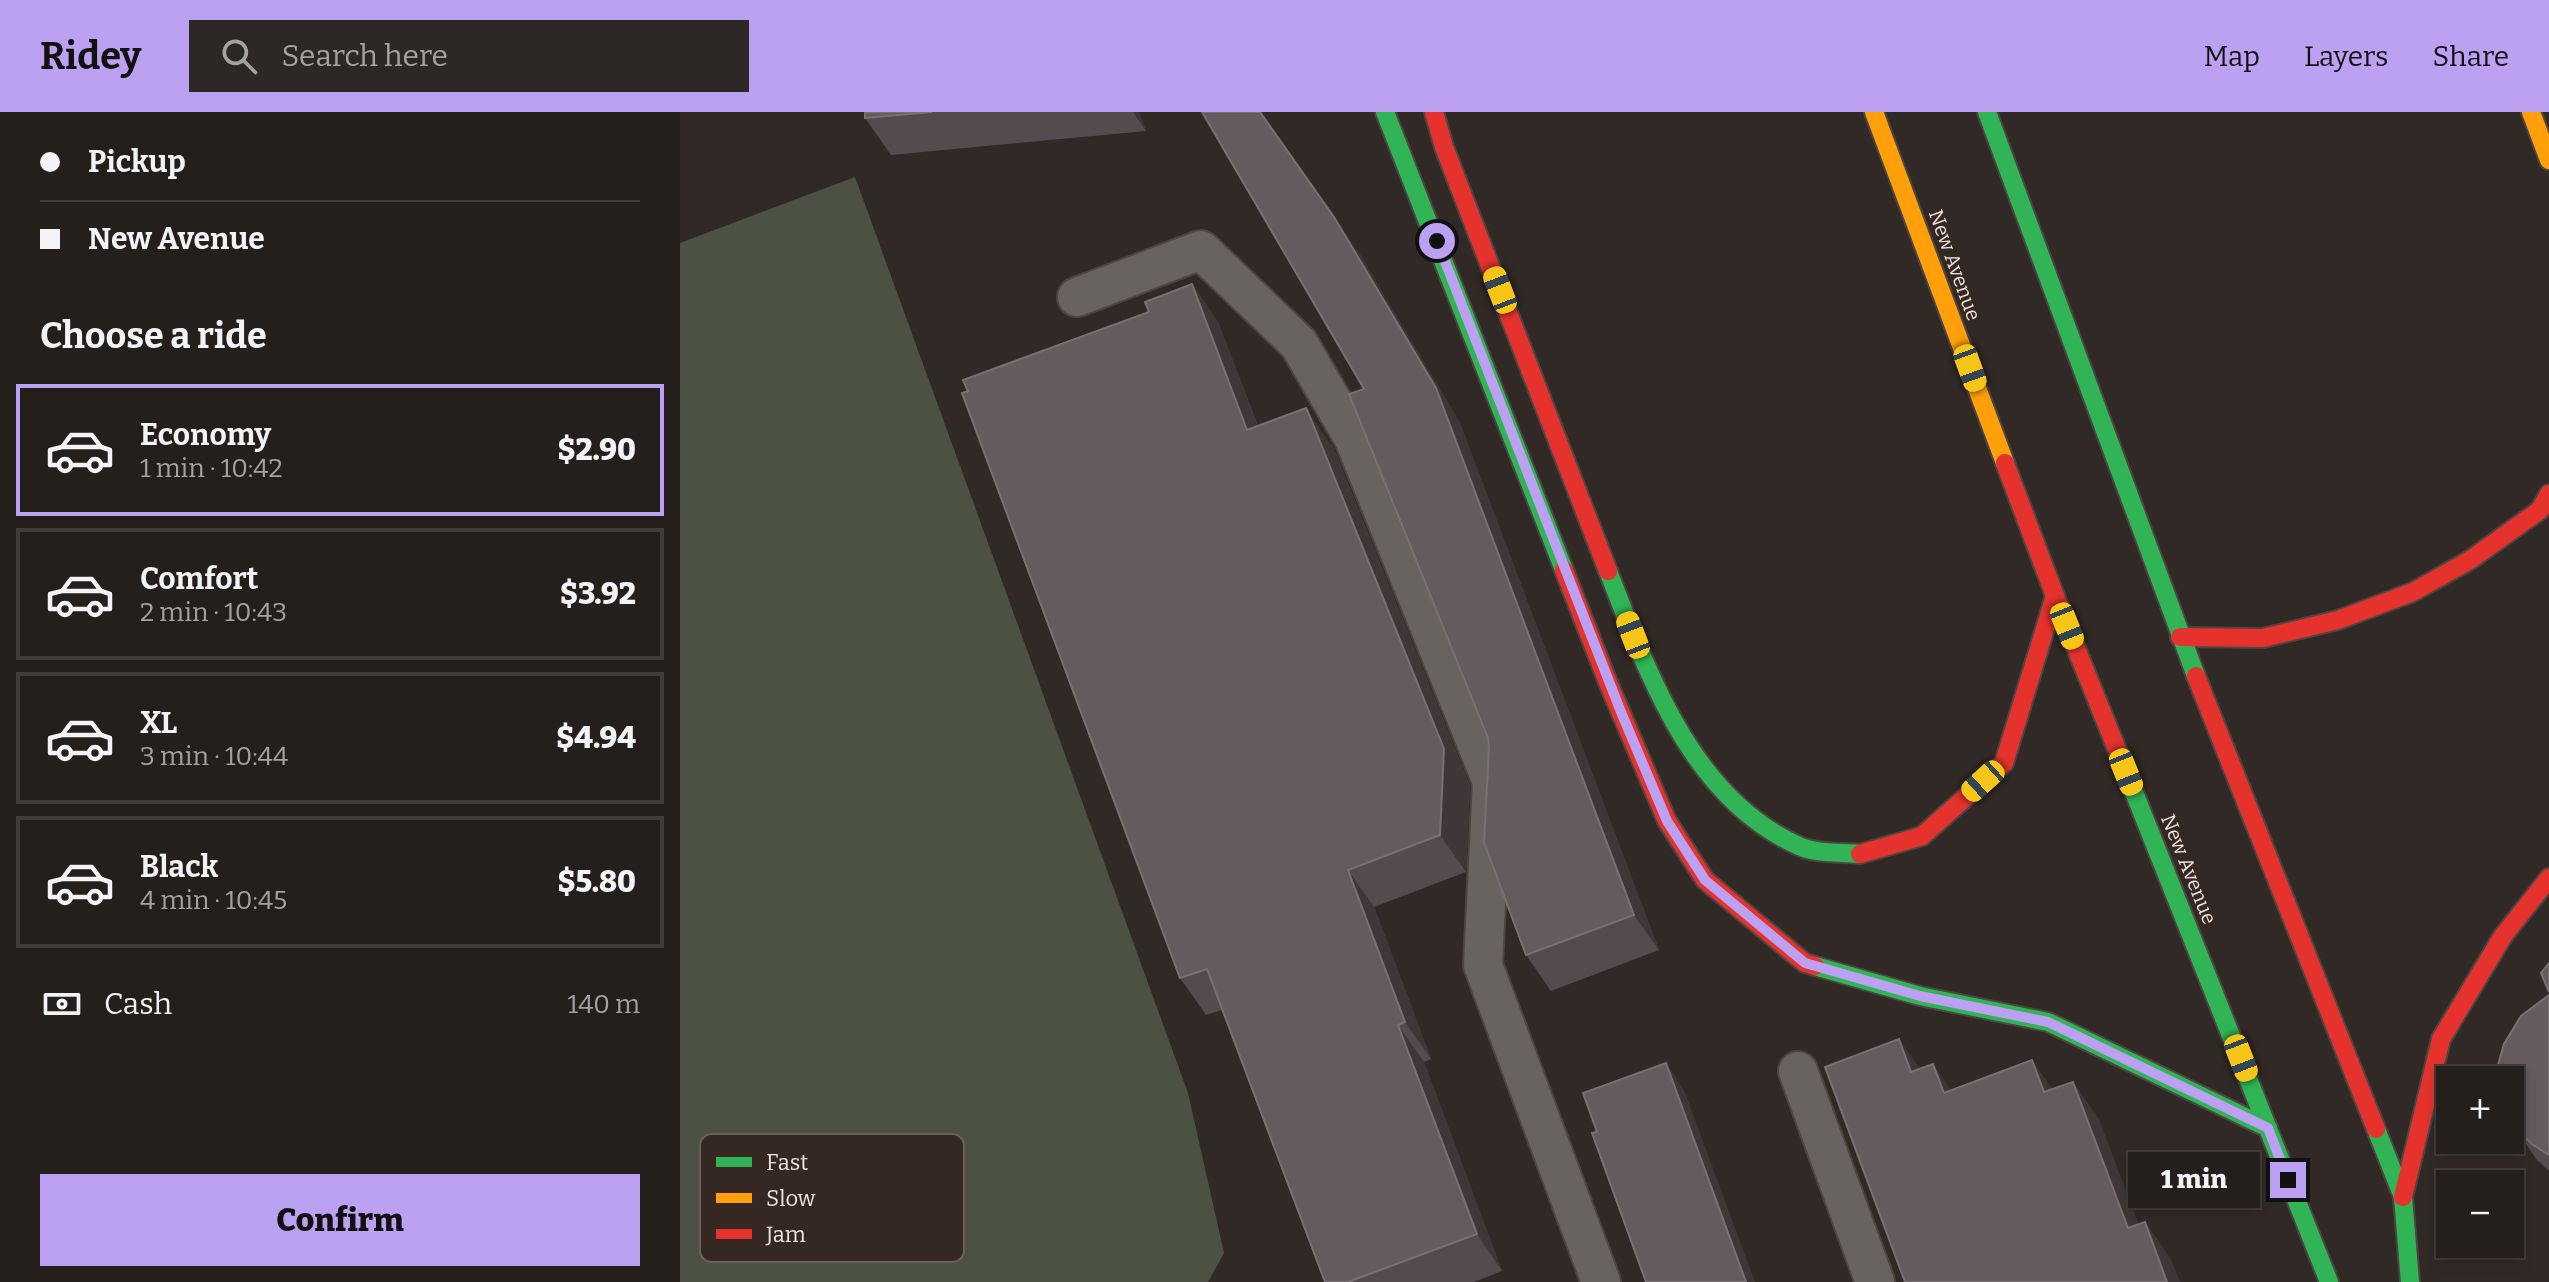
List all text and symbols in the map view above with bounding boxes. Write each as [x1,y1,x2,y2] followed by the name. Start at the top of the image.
[189,20,749,92] search box
[40,33,141,79] text: Ridey
[217,34,261,78] icon: search
[281,38,448,74] text: Search here
[2203,40,2260,73] text: Map
[2304,40,2388,73] text: Layers
[2432,40,2509,73] text: Share
[88,144,186,180] text: Pickup
[1924,206,1986,324] street label: New Avenue
[88,221,265,257] text: New Avenue
[1419,223,1455,259] route start
[1480,263,1520,317] car
[40,314,267,358] text: Choose a ride
[1951,341,1989,395] car
[44,414,116,486] icon: car
[140,417,271,453] text: Economy
[557,432,636,468] text: $2.90
[140,453,283,484] text: 1 min · 10:42
[44,558,116,630] icon: car
[140,561,258,597] text: Comfort
[560,576,636,612] text: $3.92
[140,597,287,628] text: 2 min · 10:43
[2047,599,2087,653] car
[1613,608,1653,662] car
[44,702,116,774] icon: car
[140,705,177,741] text: XL
[556,720,636,756] text: $4.94
[140,741,288,772] text: 3 min · 10:44
[2106,745,2146,799] car
[1957,756,2009,806] car
[2156,811,2222,927] street label: New Avenue
[44,846,116,918] icon: car
[140,849,218,885] text: Black
[558,864,636,900] text: $5.80
[140,885,287,916] text: 4 min · 10:45
[40,982,84,1026] icon: cash
[104,986,172,1022] text: Cash
[568,989,640,1020] text: 140 m
[2221,1031,2261,1085] car
[2436,1066,2524,1258] map controls
[2436,1066,2524,1154] button: +
[700,1134,964,1262] legend
[766,1149,808,1176] text: Fast
[2128,1152,2260,1208] callout: 1 min
[2270,1162,2306,1198] route end
[2161,1164,2227,1195] text: 1 min
[2436,1170,2524,1258] button: −
[40,1174,640,1266] button: Confirm
[766,1185,816,1212] text: Slow
[765,1221,806,1248] text: Jam

